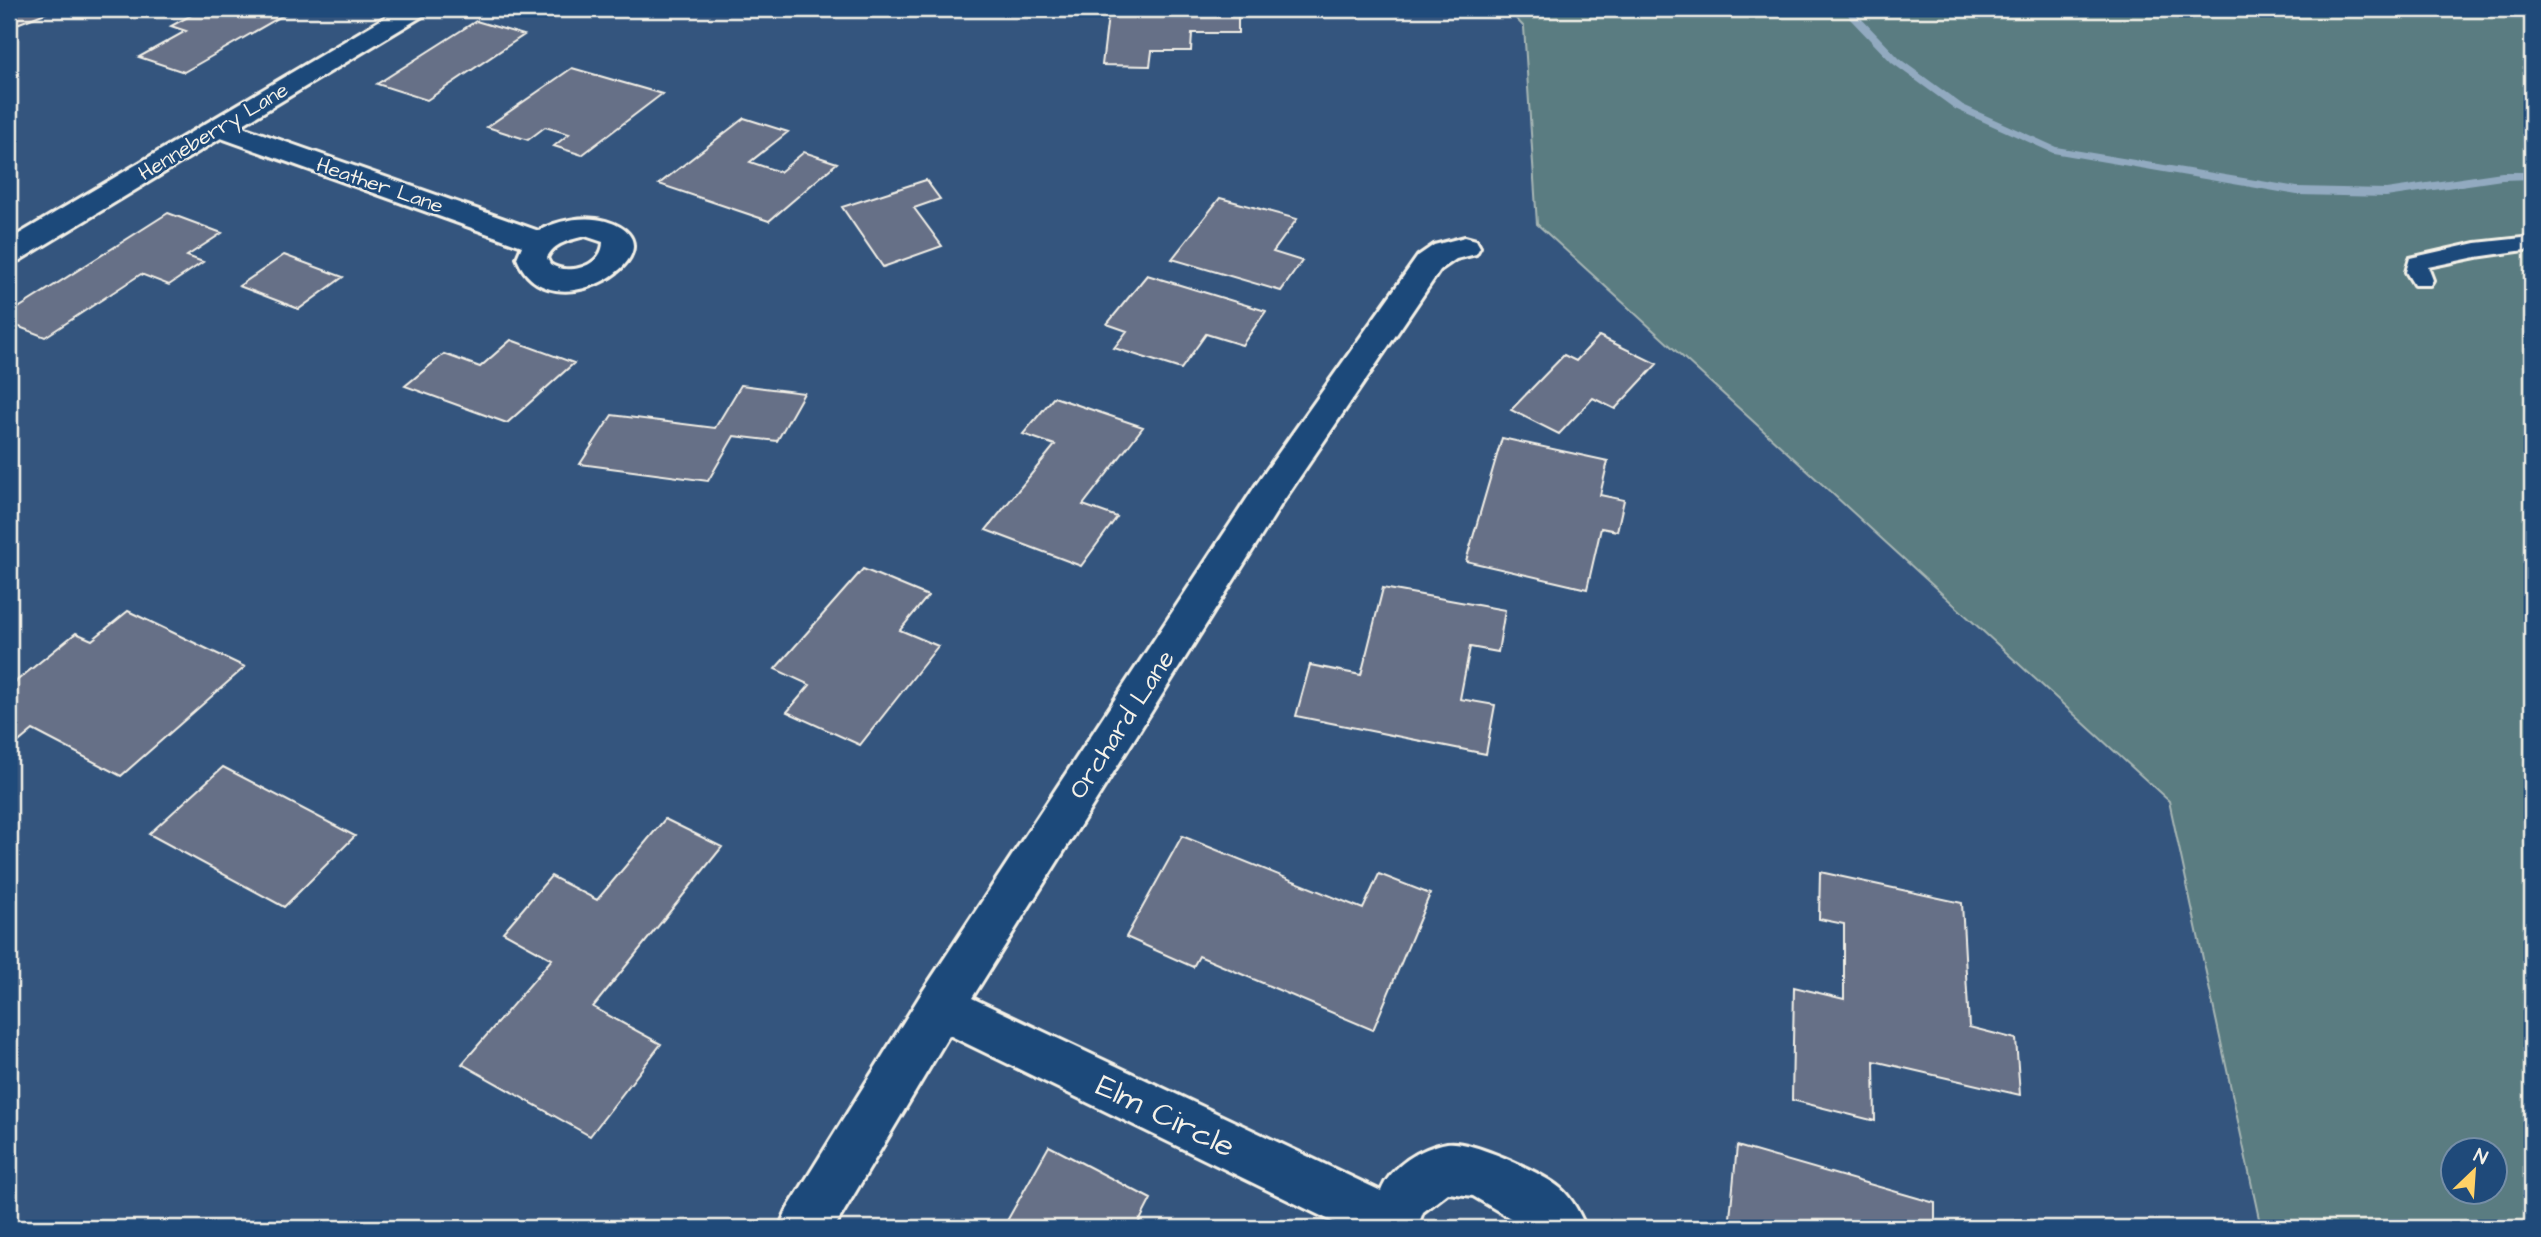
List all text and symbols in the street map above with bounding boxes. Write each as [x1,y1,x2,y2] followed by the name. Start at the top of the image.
[133,75,295,189] street label: Henneberry Lane
[313,150,447,221] street label: Heather Lane
[1060,643,1183,806] street label: Orchard Lane
[1088,1063,1242,1169] street label: Elm Circle
[2440,1136,2510,1206] north arrow
[2469,1142,2492,1172] text: N

